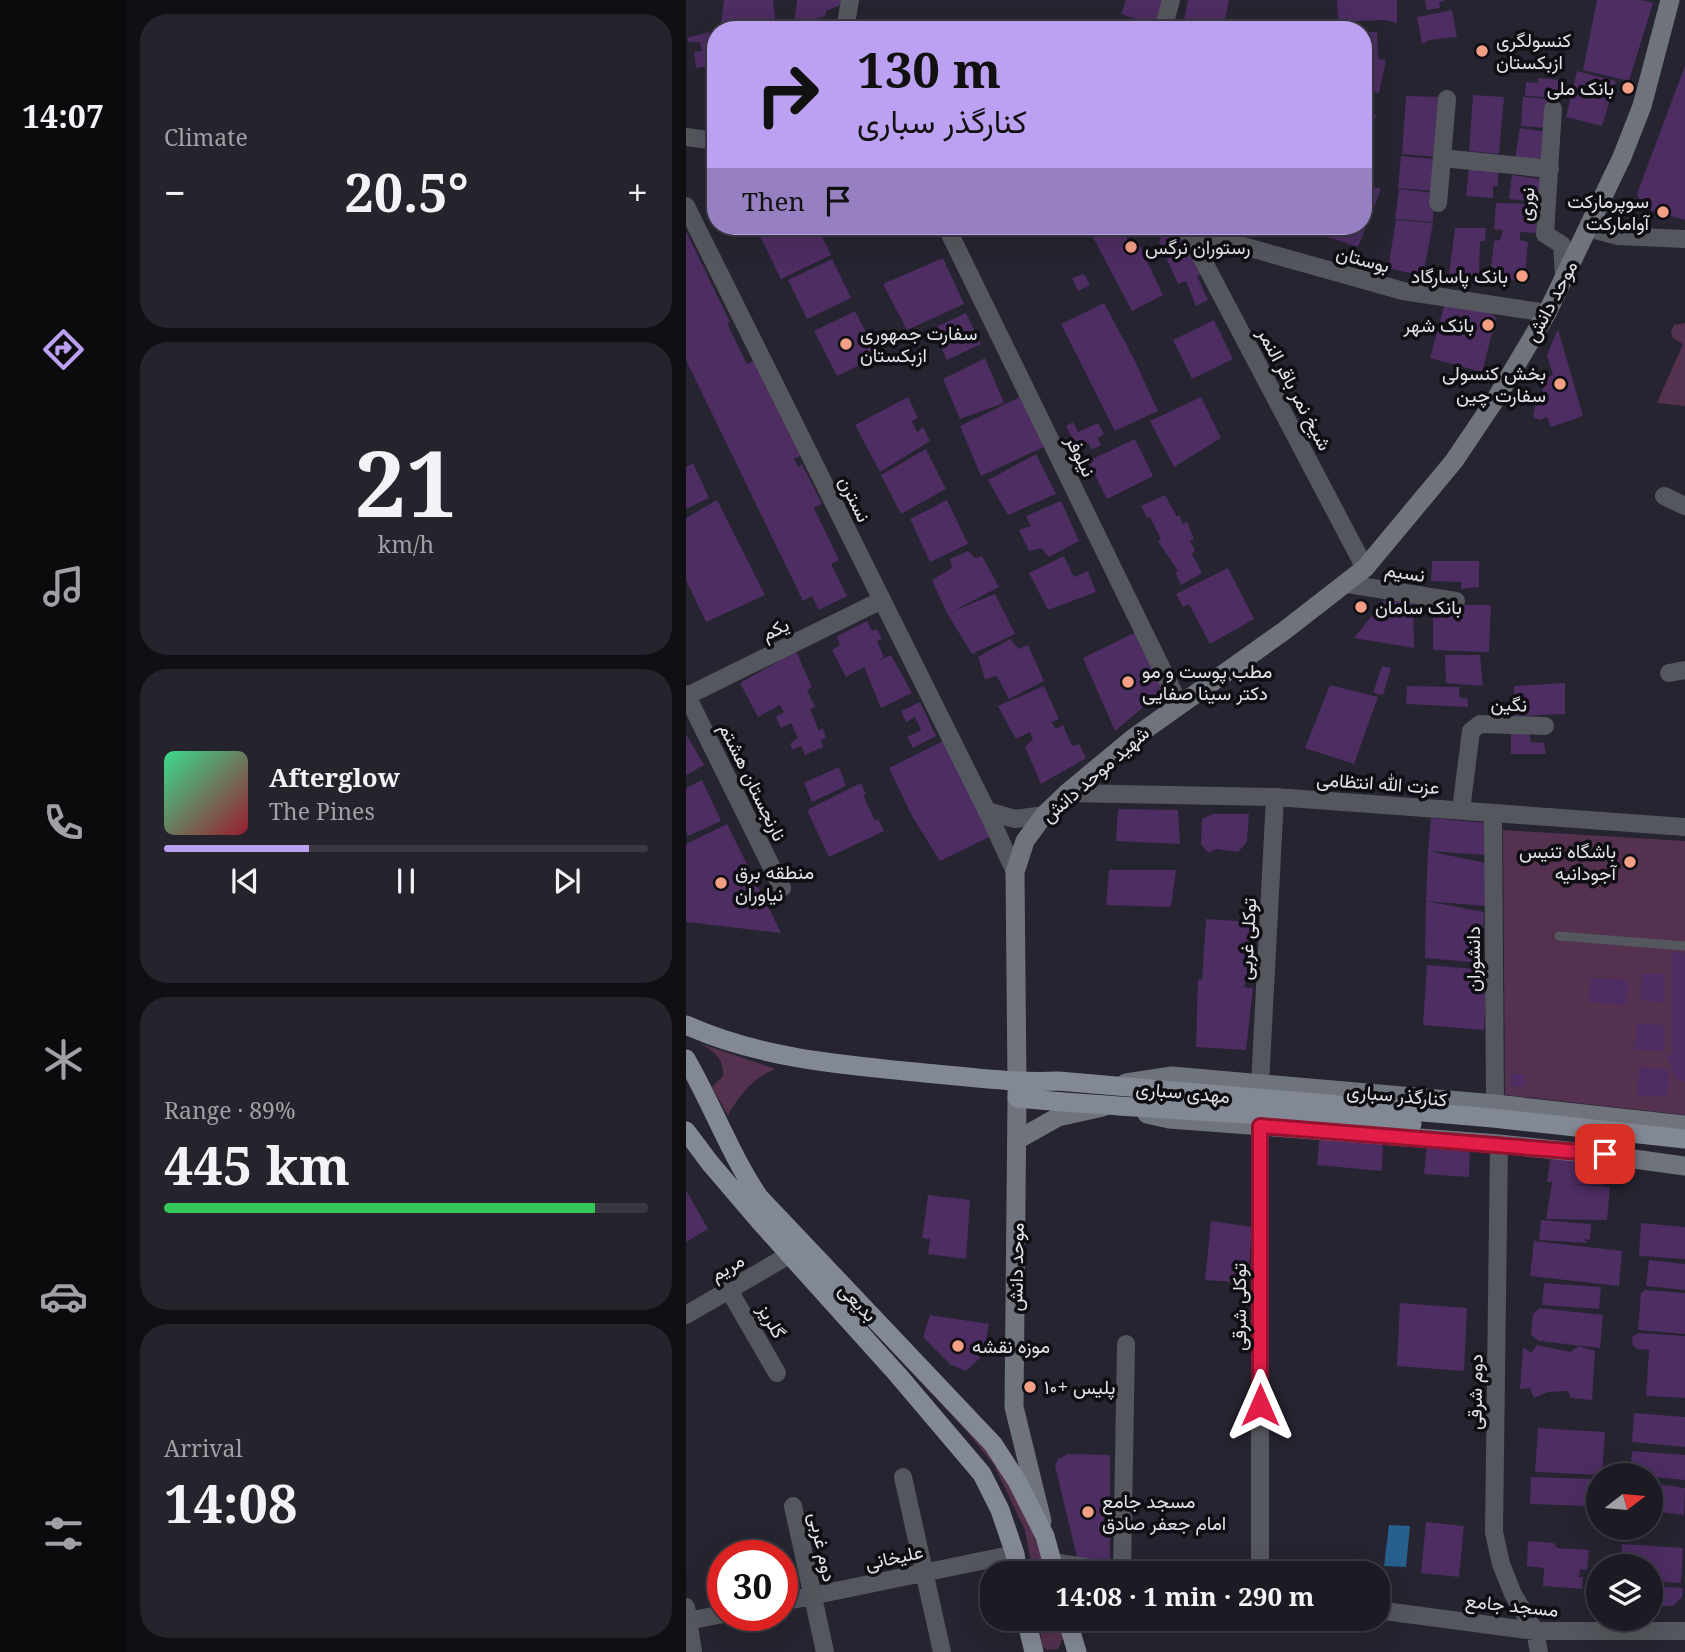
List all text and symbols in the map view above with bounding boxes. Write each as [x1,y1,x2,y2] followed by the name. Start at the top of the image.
[1496,27,1571,75] place label: کنسولگری ازبکستان
[857,36,1001,102] text: 130 m
[1474,43,1490,59] marker: کنسولگری ازبکستان
[742,49,833,140] icon: right
[1547,75,1614,101] place label: بانک ملی
[1620,80,1636,96] marker: بانک ملی
[22,94,104,137] text: 14:07
[857,99,1027,142] text: کنارگذر سباری
[164,121,248,153] text: Climate
[344,156,469,227] text: 20.5°
[164,166,186,218] text: −
[627,166,648,218] text: +
[819,182,857,220] icon: arrive
[742,183,805,219] text: Then
[1512,186,1540,222] street label: نوری
[1567,188,1651,236] place label: سوپرمارکت آوامارکت
[1655,204,1671,220] marker: سوپرمارکت آوامارکت
[1145,234,1251,260] place label: رستوران نرگس
[1123,239,1139,255] marker: رستوران نرگس
[1333,239,1393,279] street label: بوستان
[1519,256,1583,346] street label: موحد دانش
[1411,263,1508,290] place label: بانک پاسارگاد
[1514,268,1530,284] marker: بانک پاسارگاد
[1402,312,1474,338] place label: بانک شهر
[1480,317,1496,333] marker: بانک شهر
[860,320,977,368] place label: سفارت جمهوری ازبکستان
[1250,322,1338,455] street label: شیخ نمر باقر النمر
[39,325,88,374] icon: directions
[838,336,854,352] marker: سفارت جمهوری ازبکستان
[1442,360,1546,409] place label: بخش کنسولی سفارت چین
[1552,376,1568,392] marker: بخش کنسولی سفارت چین
[355,420,457,544] text: 21
[1059,430,1102,481] street label: نیلوفر
[833,472,877,526] street label: نسترن
[378,528,434,560] text: km/h
[1383,556,1427,588] street label: نسیم
[39,562,88,611] icon: music
[1375,594,1462,620] place label: بانک سامان
[1353,599,1369,615] marker: بانک سامان
[757,611,793,647] street label: یکم
[1142,658,1272,706] place label: مطب پوست و مو دکتر سینا صفایی
[1120,674,1136,690] marker: مطب پوست و مو دکتر سینا صفایی
[1490,690,1528,718] street label: نگین
[713,719,793,845] street label: نارنجستان هشتم
[1035,720,1155,828] street label: شهید موحد دانش
[269,759,400,795] text: Afterglow
[1316,766,1440,800] street label: عزت الله انتظامی
[269,795,375,827] text: The Pines
[39,798,88,847] icon: phone
[1519,838,1618,886] place label: باشگاه تنیس آجودانیه
[1622,854,1638,870] marker: باشگاه تنیس آجودانیه
[735,859,814,907] place label: منطقه برق نیاوران
[226,862,264,900] icon: previous
[387,862,425,900] icon: pause
[548,862,586,900] icon: next
[713,875,729,891] marker: منطقه برق نیاوران
[1232,897,1262,981] street label: توکلی غربی
[1460,926,1486,992] street label: دانشوران
[39,1035,88,1084] icon: climate
[1135,1075,1231,1109] street label: مهدی سباری
[1346,1078,1448,1112] street label: کنارگذر سباری
[164,1094,296,1126] text: Range · 89%
[1575,1124,1635,1184] pin
[164,1129,350,1200] text: 445 km
[1586,1135,1624,1173] icon: arrive
[1002,1222,1030,1312] street label: موحد دانش
[705,1247,749,1287] street label: مریم
[1226,1263,1252,1351] street label: توکلی شرقی
[39,1272,88,1321] icon: car
[833,1277,883,1327] street label: بدیعی
[751,1298,792,1343] street label: گلریز
[972,1333,1050,1359] place label: موزه نقشه
[950,1338,966,1354] marker: موزه نقشه
[1461,1354,1489,1430] street label: دوم شرقی
[1223,1368,1297,1442] position arrow
[1044,1374,1115,1401] place label: پلیس +۱۰
[1022,1379,1038,1395] marker: پلیس +۱۰
[164,1432,243,1464] text: Arrival
[1586,1463,1662,1540] north arrow
[1586,1463,1663,1631] map controls
[164,1467,297,1538] text: 14:08
[1102,1488,1226,1536] place label: مسجد جامع امام جعفر صادق
[1080,1504,1096,1520] marker: مسجد جامع امام جعفر صادق
[39,1509,88,1558] icon: filters
[803,1510,843,1584] street label: دوم غربی
[863,1538,925,1576] street label: علیخانی
[707,1540,798,1631] speed limit sign: 30
[1586,1554,1663,1631] button: layers
[1055,1578,1315,1614] text: 14:08 · 1 min · 290 m
[1464,1587,1560,1624] street label: مسجد جامع

